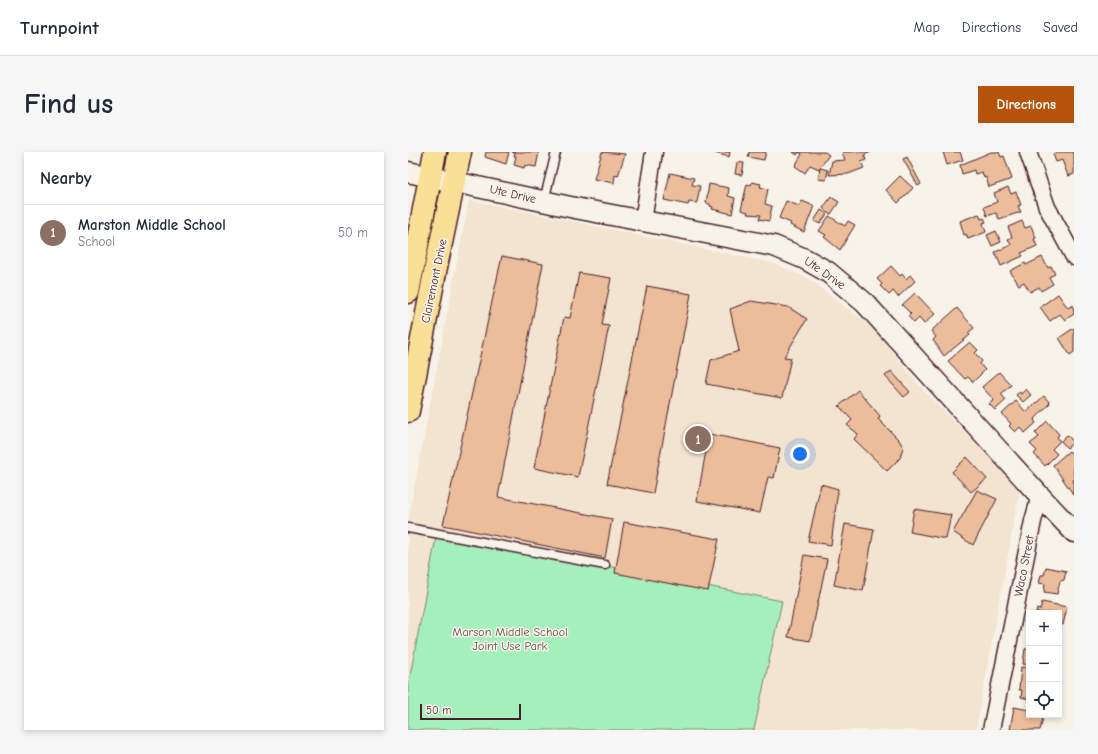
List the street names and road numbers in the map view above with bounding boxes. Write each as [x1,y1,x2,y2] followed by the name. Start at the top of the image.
[488,182,538,206] street label: Ute Drive
[418,238,450,324] street label: Clairemont Drive
[802,254,848,292] street label: Ute Drive
[1011,534,1037,598] street label: Waco Street

